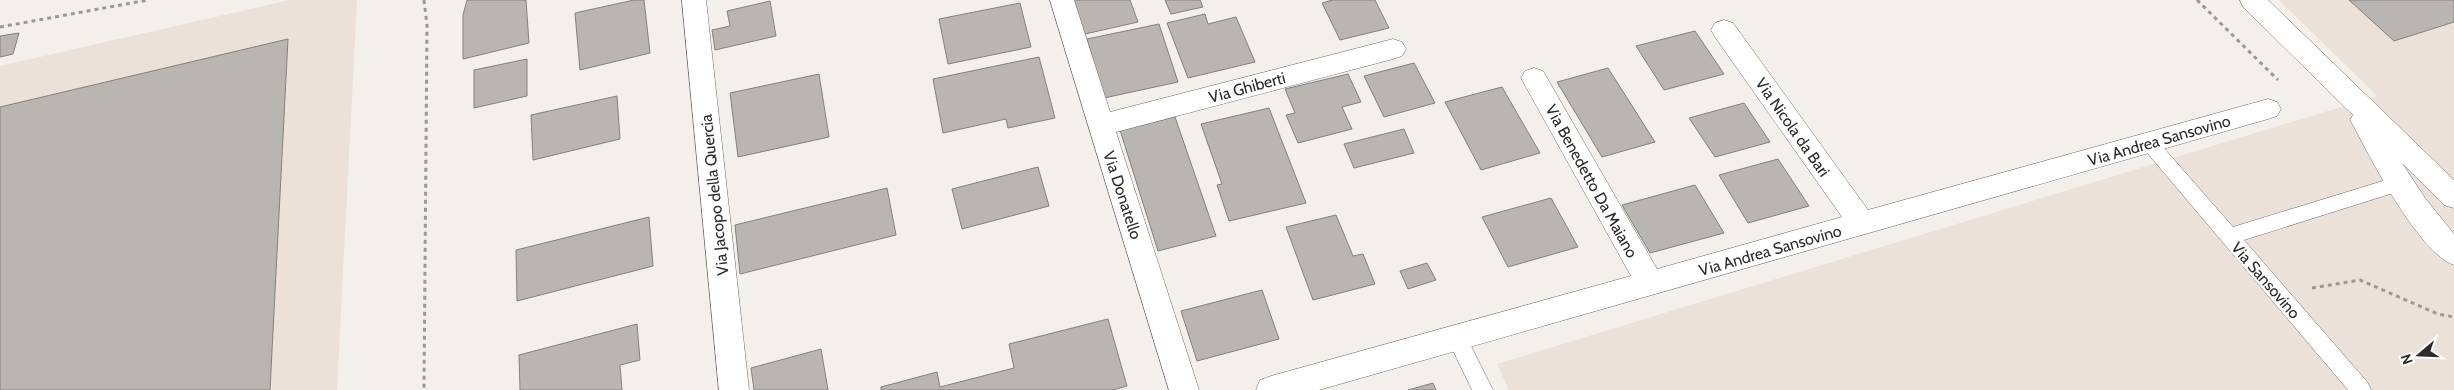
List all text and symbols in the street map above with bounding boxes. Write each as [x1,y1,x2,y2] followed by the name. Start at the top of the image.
[1207,68,1288,107] street label: Via Ghiberti
[1751,74,1834,180] street label: Via Nicola da Bari
[1541,101,1642,261] street label: Via Benedetto Da Maiano
[2086,111,2233,170] street label: Via Andrea Sansovino
[697,113,732,276] street label: Via Jacopo della Quercia
[1099,149,1146,242] street label: Via Donatello
[1697,221,1844,280] street label: Via Andrea Sansovino
[2227,238,2304,323] street label: Via Sansovino
[2394,330,2444,380] north arrow
[2397,352,2417,367] text: N

